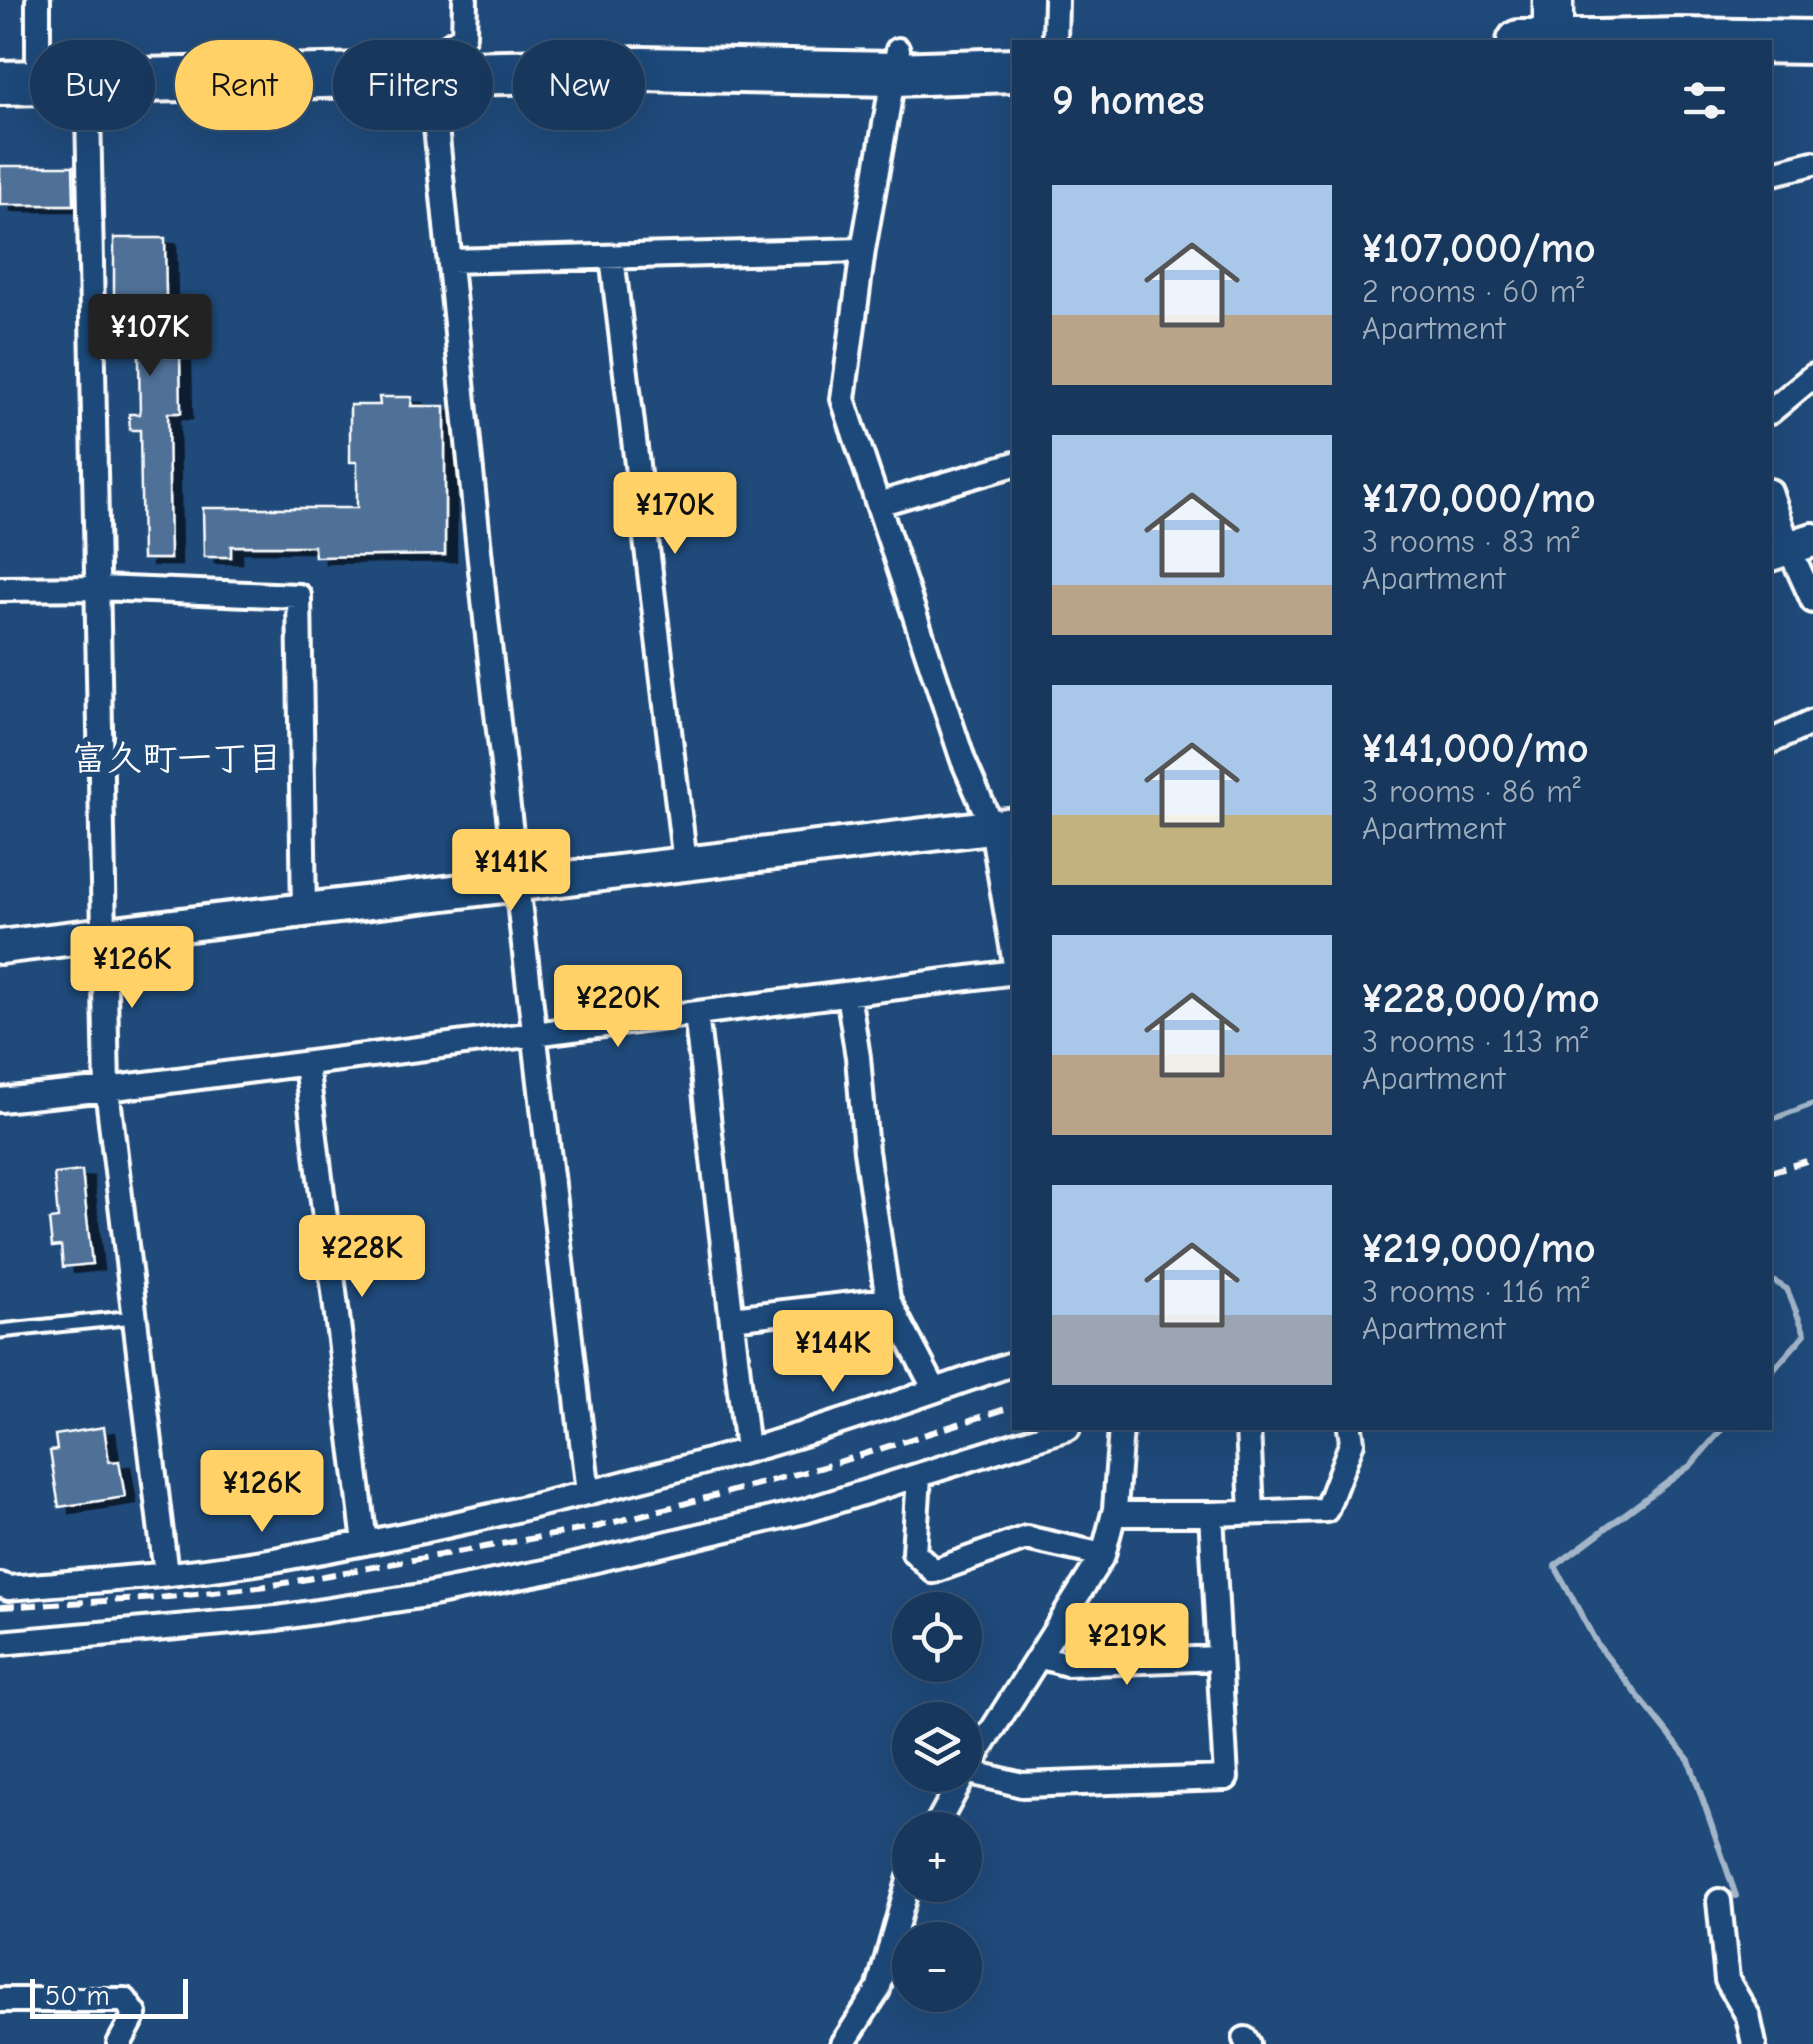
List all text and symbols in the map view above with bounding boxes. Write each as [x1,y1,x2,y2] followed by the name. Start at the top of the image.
[30,40,155,130] chip: Buy
[175,40,313,130] chip: Rent
[333,40,493,130] chip: Filters
[513,40,645,130] chip: New
[1677,73,1732,128] icon: filters
[1052,76,1205,125] text: 9 homes
[1362,224,1596,273] text: ¥107,000/mo
[1132,225,1252,345] icon: home
[1362,273,1584,310] text: 2 rooms · 60 m²
[80,294,220,379] pin: ¥107K
[110,308,190,345] text: ¥107K
[1362,310,1505,347] text: Apartment
[605,472,745,557] pin: ¥170K
[1362,474,1596,523] text: ¥170,000/mo
[1132,475,1252,595] icon: home
[635,486,715,523] text: ¥170K
[1362,523,1579,560] text: 3 rooms · 83 m²
[1362,560,1505,597] text: Apartment
[1362,724,1589,773] text: ¥141,000/mo
[1132,725,1252,845] icon: home
[72,738,282,779] district label: 富久町一丁目
[1362,773,1581,810] text: 3 rooms · 86 m²
[1362,810,1505,847] text: Apartment
[441,829,581,914] pin: ¥141K
[474,843,548,880] text: ¥141K
[62,926,202,1011] pin: ¥126K
[92,940,172,977] text: ¥126K
[548,965,688,1050] pin: ¥220K
[1362,974,1600,1023] text: ¥228,000/mo
[1132,975,1252,1095] icon: home
[576,979,660,1016] text: ¥220K
[1362,1023,1588,1060] text: 3 rooms · 113 m²
[1362,1060,1505,1097] text: Apartment
[292,1215,432,1300] pin: ¥228K
[1362,1224,1596,1273] text: ¥219,000/mo
[1132,1225,1252,1345] icon: home
[321,1229,403,1266] text: ¥228K
[1362,1273,1590,1310] text: 3 rooms · 116 m²
[763,1310,903,1395] pin: ¥144K
[1362,1310,1505,1347] text: Apartment
[795,1324,871,1361] text: ¥144K
[192,1450,332,1535] pin: ¥126K
[222,1464,302,1501] text: ¥126K
[892,1592,982,2012] map controls
[892,1592,982,1682] button: locate
[1057,1603,1197,1688] pin: ¥219K
[1087,1617,1167,1654] text: ¥219K
[892,1702,982,1792] button: layers
[892,1812,982,1902] button: +
[892,1922,982,2012] button: −
[30,1974,188,2018] scale bar
[45,1980,110,2012] text: 50 m

